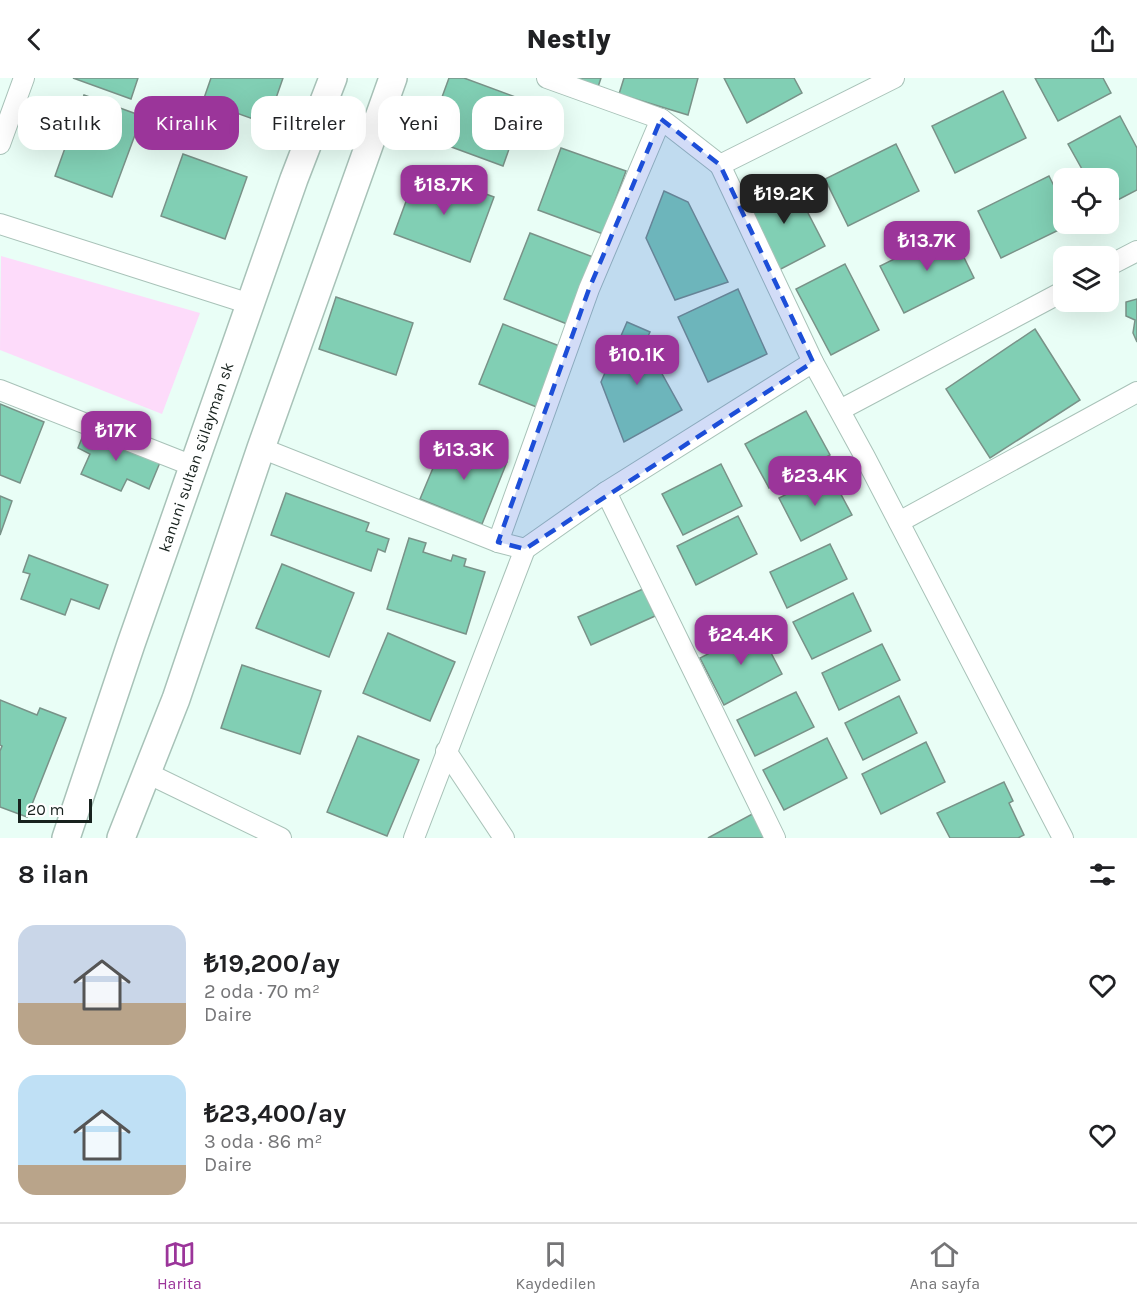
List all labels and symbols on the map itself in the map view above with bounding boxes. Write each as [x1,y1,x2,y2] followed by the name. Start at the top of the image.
[395,165,493,216] pin: ₺18.7K
[735,174,833,225] pin: ₺19.2K
[878,221,976,272] pin: ₺13.7K
[588,335,686,386] pin: ₺10.1K
[155,359,237,555] street label: kanuni sultan sülayman sk
[80,411,152,462] pin: ₺17K
[415,430,513,481] pin: ₺13.3K
[766,456,864,507] pin: ₺23.4K
[692,615,790,666] pin: ₺24.4K
[18,796,92,824] scale bar

